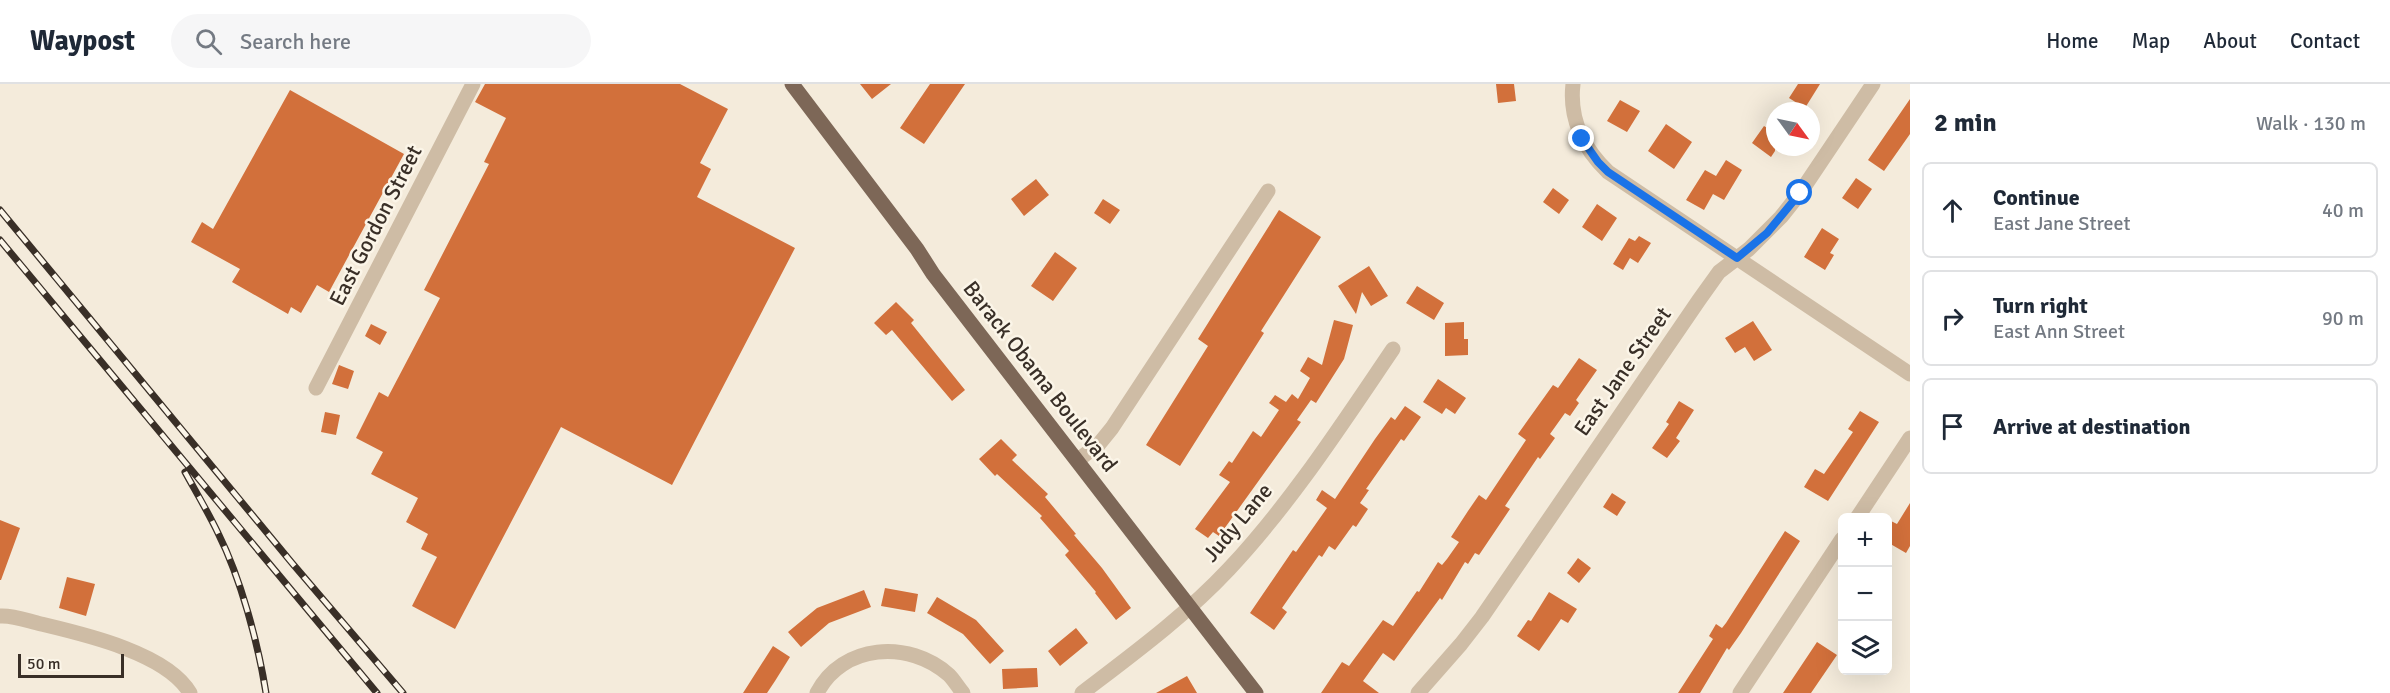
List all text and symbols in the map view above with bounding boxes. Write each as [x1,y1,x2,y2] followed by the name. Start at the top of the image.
[171,14,591,68] search box
[30,24,135,58] text: Waypost
[192,25,225,58] icon: search
[240,28,351,55] text: Search here
[2046,28,2099,54] text: Home
[2132,28,2170,54] text: Map
[2203,28,2257,54] text: About
[2290,28,2360,54] text: Contact
[1766,102,1820,156] north arrow
[1934,107,1997,139] text: 2 min
[2256,111,2366,136] text: Walk · 130 m
[1568,125,1594,151] route end
[323,140,428,310] street label: East Gordon Street
[1786,179,1812,205] route start
[1993,184,2080,211] text: Continue
[1936,194,1969,227] icon: ahead
[2322,198,2364,223] text: 40 m
[1993,211,2130,236] text: East Jane Street
[958,275,1124,477] street label: Barack Obama Boulevard
[1993,292,2088,319] text: Turn right
[1568,301,1677,441] street label: East Jane Street
[1936,302,1969,335] icon: right
[2322,306,2364,331] text: 90 m
[1993,319,2125,344] text: East Ann Street
[1936,410,1969,443] icon: arrive
[1993,413,2190,440] text: Arrive at destination
[1197,478,1278,567] street label: Judy Lane
[1838,513,1892,675] map controls
[1838,513,1892,567] button: +
[1838,567,1892,621] button: −
[1838,621,1892,675] button: layers
[18,651,124,678] scale bar
[27,654,61,674] text: 50 m

